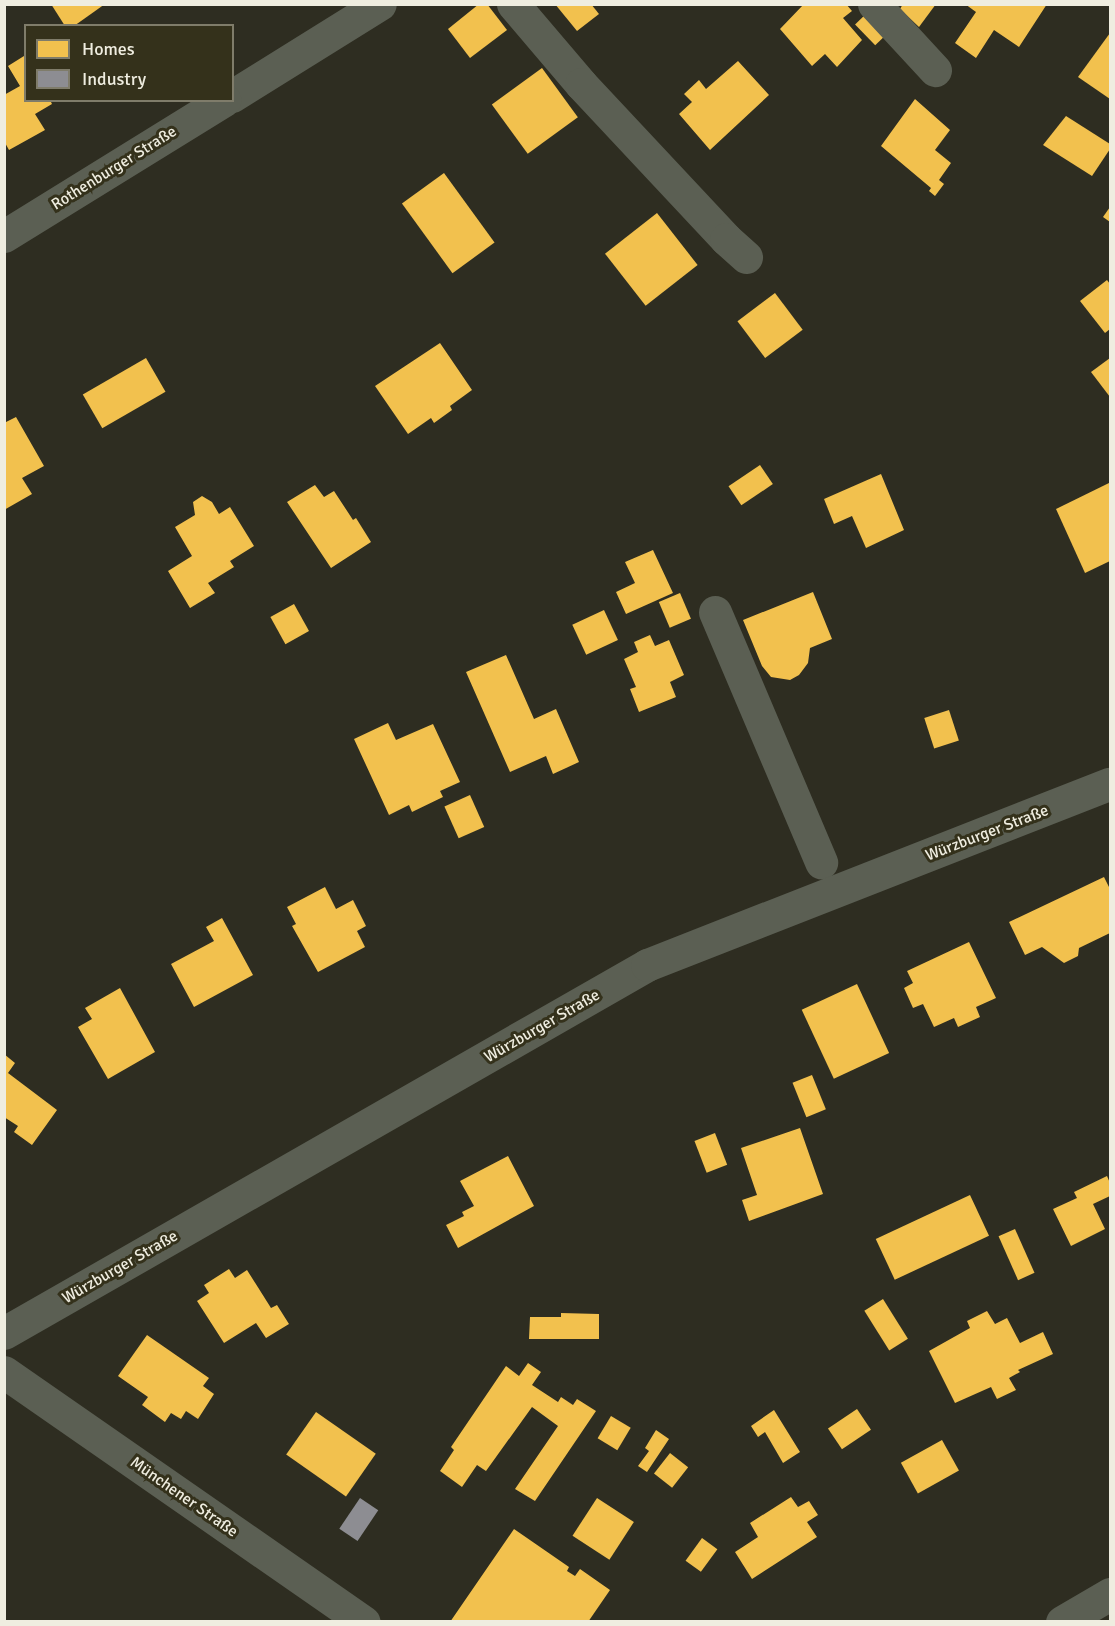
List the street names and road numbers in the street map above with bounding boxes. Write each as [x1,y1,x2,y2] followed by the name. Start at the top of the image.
[48,122,180,214] street label: Rothenburger Straße
[923,801,1051,865] street label: Würzburger Straße
[481,985,603,1067] street label: Würzburger Straße
[59,1226,181,1308] street label: Würzburger Straße
[126,1453,242,1541] street label: Münchener Straße

